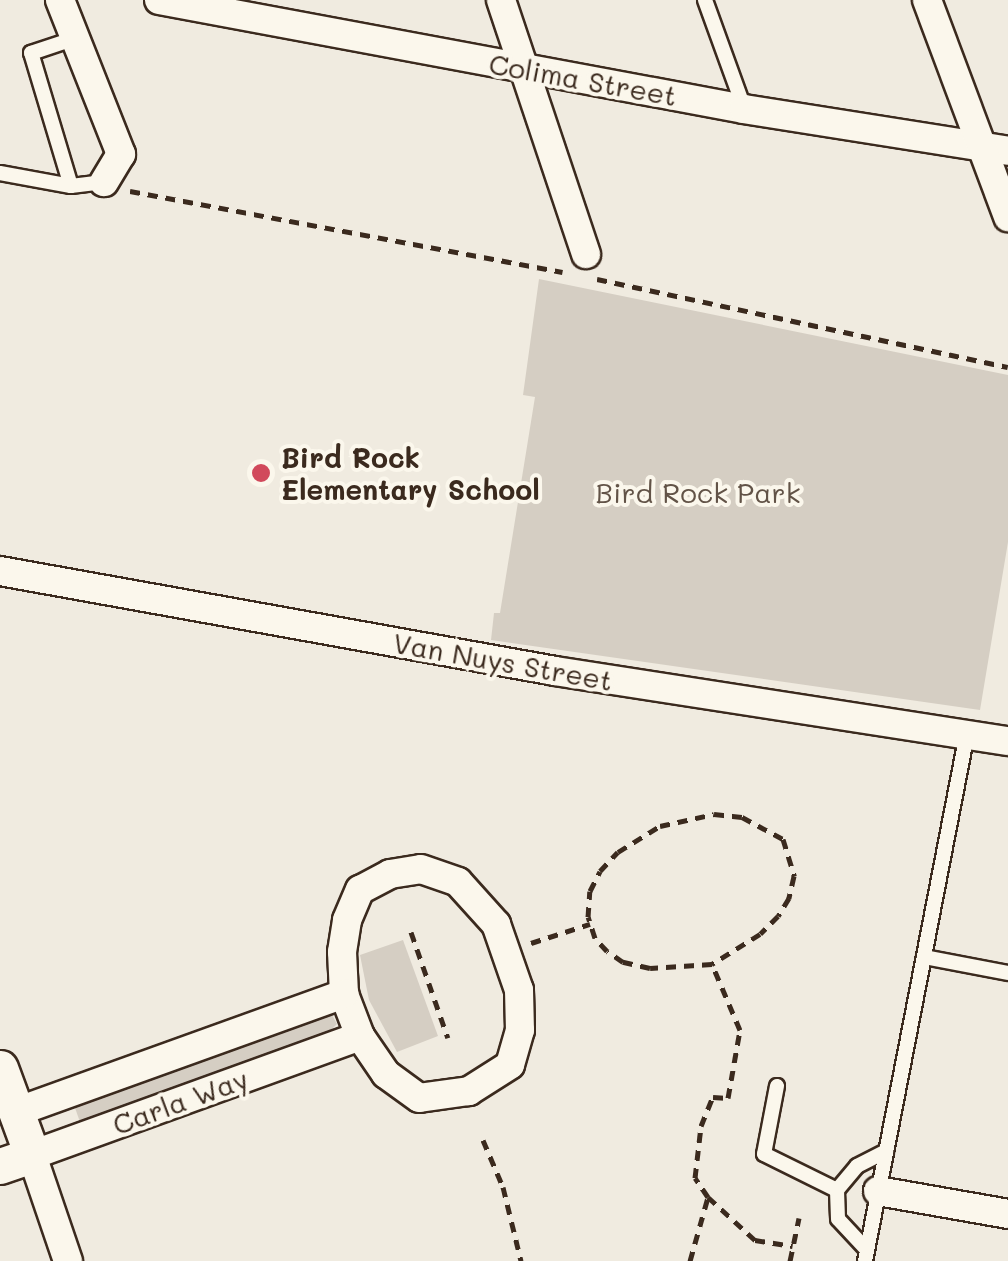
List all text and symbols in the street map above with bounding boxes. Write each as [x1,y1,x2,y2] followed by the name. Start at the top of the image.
[487,46,679,112] street label: Colima Street
[281,440,540,506] place label: Bird Rock Elementary School
[250,462,272,484] marker: Bird Rock Elementary School
[595,475,801,509] park label: Bird Rock Park
[391,625,615,697] street label: Van Nuys Street
[108,1061,252,1141] street label: Carla Way

